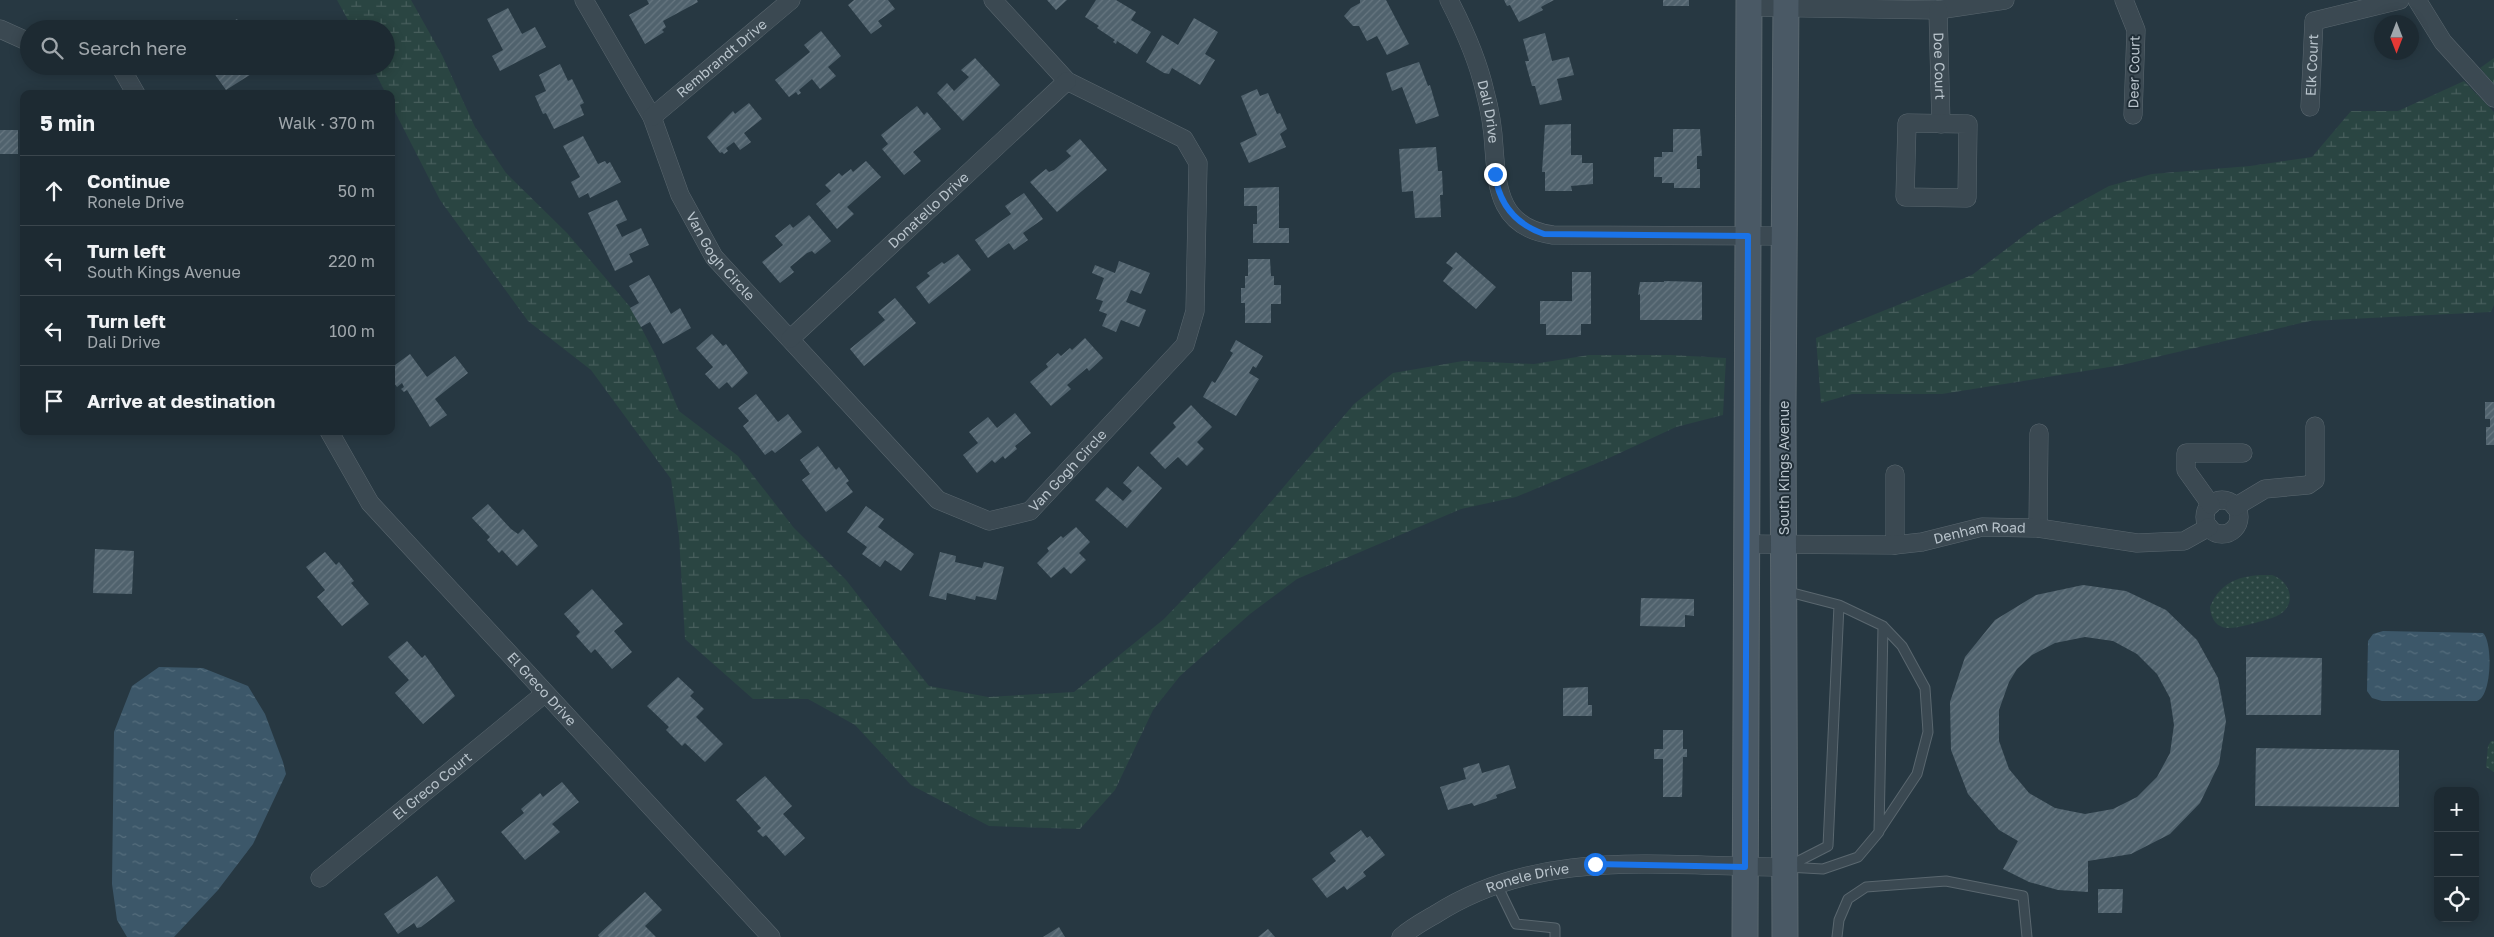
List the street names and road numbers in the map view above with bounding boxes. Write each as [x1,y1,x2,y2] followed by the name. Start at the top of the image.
[673,15,770,101] street label: Rembrandt Drive
[1931,32,1949,100] street label: Doe Court
[2302,34,2321,97] street label: Elk Court
[2124,35,2143,109] street label: Deer Court
[1474,78,1503,144] street label: Dali Drive
[884,168,972,251] street label: Donatello Drive
[683,209,759,304] street label: Van Gogh Circle
[1775,401,1792,535] street label: South Kings Avenue
[1025,426,1110,515] street label: Van Gogh Circle
[1932,517,2026,547] street label: Denham Road
[504,648,580,729] street label: El Greco Drive
[389,748,475,823] street label: El Greco Court
[1483,859,1570,896] street label: Ronele Drive

